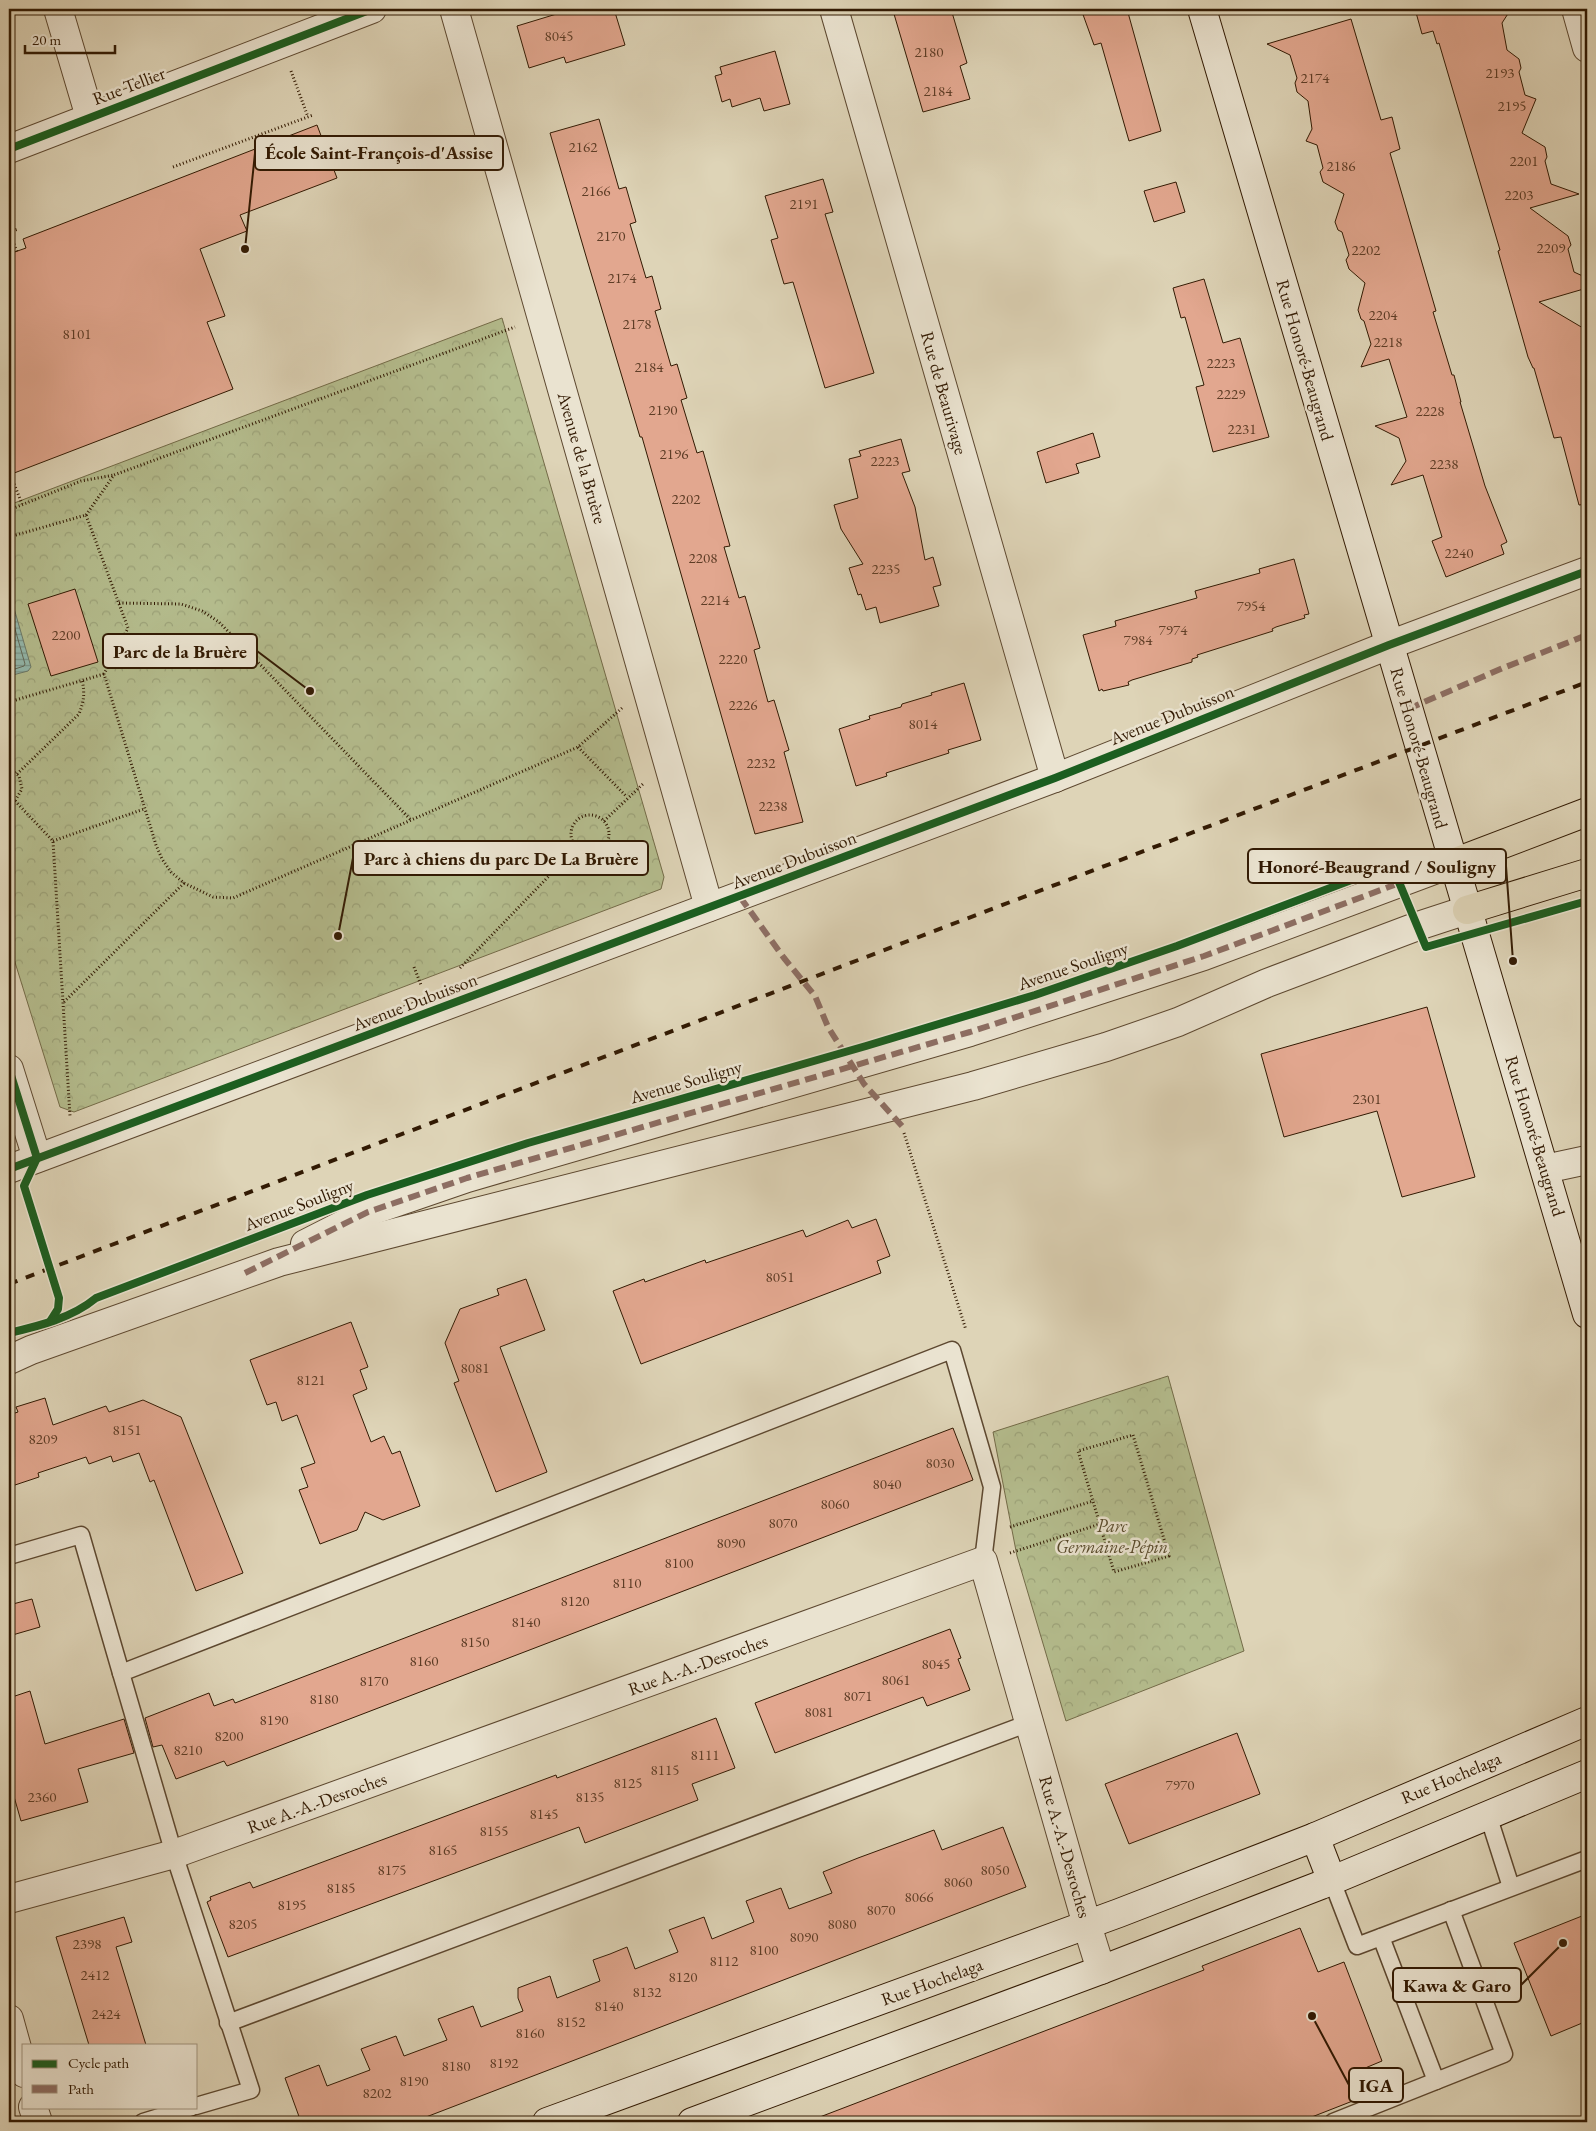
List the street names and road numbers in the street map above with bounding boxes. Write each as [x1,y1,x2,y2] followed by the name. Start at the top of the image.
[89,61,169,110] street label: Rue Tellier
[1271,277,1340,444] street label: Rue Honoré-Beaugrand
[916,329,973,457] street label: Rue de Beaurivage
[552,388,612,527] street label: Avenue de la Bruère
[1385,665,1454,832] street label: Rue Honoré-Beaugrand
[1106,679,1238,750] street label: Avenue Dubuisson
[727,825,860,894] street label: Avenue Dubuisson
[1014,936,1131,995] street label: Avenue Souligny
[348,967,481,1036] street label: Avenue Dubuisson
[1500,1053,1571,1220] street label: Rue Honoré-Beaugrand
[626,1055,745,1109] street label: Avenue Souligny
[240,1173,357,1236] street label: Avenue Souligny
[625,1629,771,1700] street label: Rue A.-A.-Desroches
[1397,1746,1505,1809] street label: Rue Hochelaga
[244,1767,390,1838] street label: Rue A.-A.-Desroches
[1034,1773,1097,1921] street label: Rue A.-A.-Desroches
[878,1952,987,2011] street label: Rue Hochelaga

